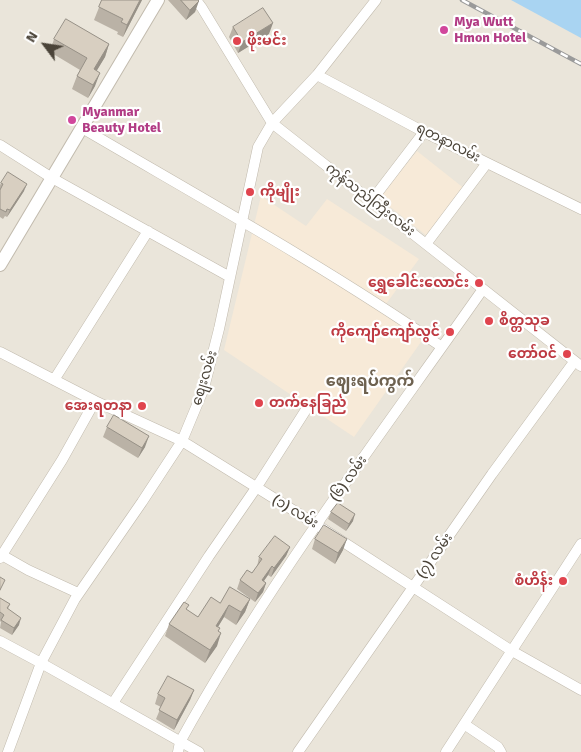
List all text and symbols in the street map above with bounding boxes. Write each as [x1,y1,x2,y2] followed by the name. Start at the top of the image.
[454,14,526,46] place label: Mya Wutt Hmon Hotel
[20,20,70,70] north arrow
[438,24,450,36] marker: Mya Wutt Hmon Hotel
[22,28,42,46] text: N
[247,33,286,49] place label: ဖိုးမင်း
[231,35,243,47] marker: ဖိုးမင်း
[82,104,161,136] place label: Myanmar Beauty Hotel
[66,114,78,126] marker: Myanmar Beauty Hotel
[413,120,483,166] street label: ရတနာလမ်း
[322,160,418,240] street label: ကုန်သည်ကြီးလမ်း
[260,184,300,200] place label: ကိုမျိုး
[244,186,256,198] marker: ကိုမျိုး
[368,275,469,291] place label: ရွှေခေါင်းလောင်း
[473,277,485,289] marker: ရွှေခေါင်းလောင်း
[499,313,550,329] place label: စိတ္တသုခ
[483,315,495,327] marker: စိတ္တသုခ
[331,324,440,340] place label: ကိုကျော်ကျော်လွင်
[444,326,456,338] marker: ကိုကျော်ကျော်လွင်
[508,346,557,362] place label: တော်ဝင်
[189,348,221,408] street label: စျေးလမ်း
[561,348,573,360] marker: တော်ဝင်
[326,372,414,392] district label: ဈေးရပ်ကွက်
[269,395,346,411] place label: တက်နေခြည်
[253,397,265,409] marker: တက်နေခြည်
[65,398,132,414] place label: အေးရတနာ
[136,400,148,412] marker: အေးရတနာ
[327,453,371,505] street label: (၆) လမ်း
[269,492,321,532] street label: (၁) လမ်း
[413,530,457,582] street label: (၇) လမ်း
[514,573,553,589] place label: စံဟိန်း
[557,575,569,587] marker: စံဟိန်း

